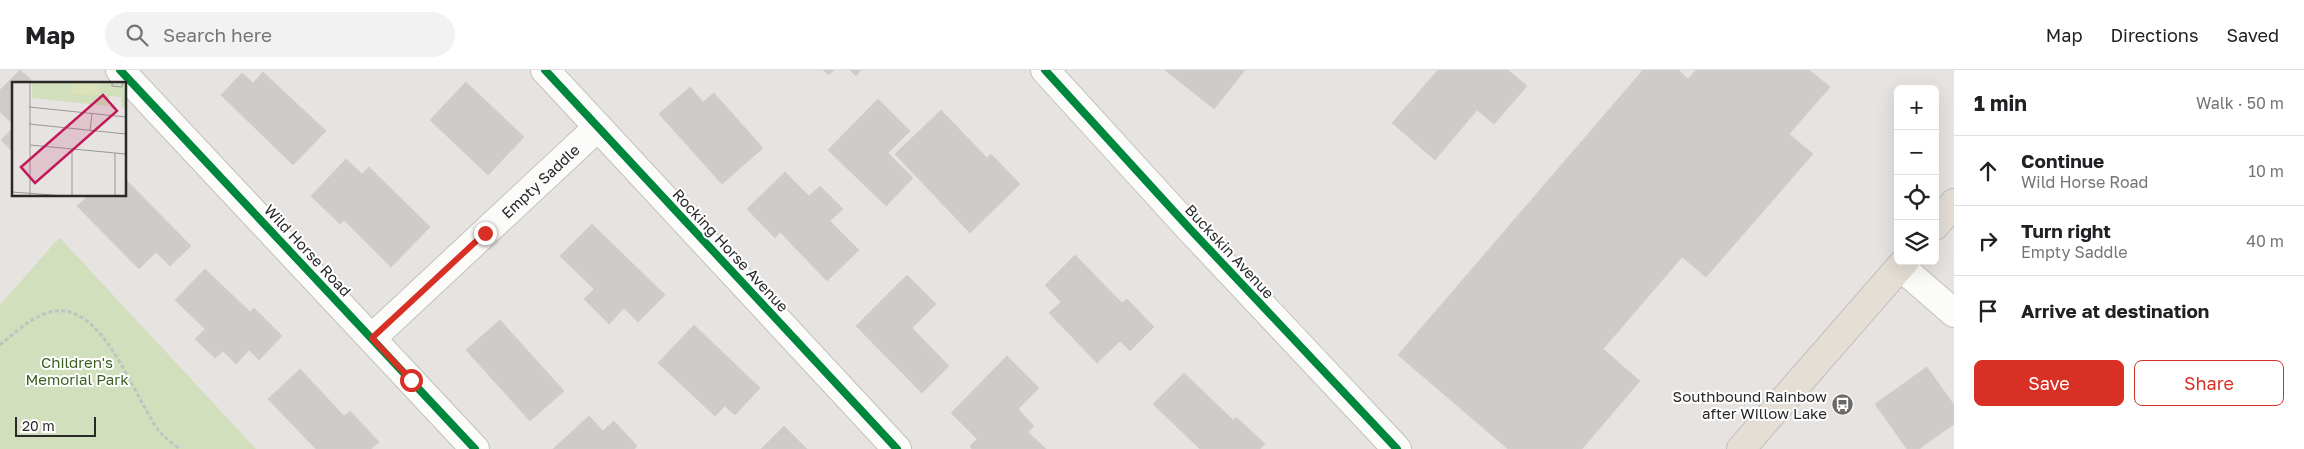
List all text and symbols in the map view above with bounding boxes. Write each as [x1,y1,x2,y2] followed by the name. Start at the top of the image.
[105,12,455,57] search box
[25,20,75,49] text: Map
[123,21,151,49] icon: search
[163,23,272,46] text: Search here
[2046,24,2082,46] text: Map
[2110,24,2198,46] text: Directions
[2226,24,2279,46] text: Saved
[12,82,126,196] inset map
[1894,85,1939,265] map controls
[1894,85,1939,130] button: +
[1974,90,2027,116] text: 1 min
[2196,93,2284,113] text: Walk · 50 m
[1894,130,1939,175] button: −
[497,140,583,222] street label: Empty Saddle
[2021,149,2104,172] text: Continue
[1974,157,2002,185] icon: ahead
[2248,161,2284,181] text: 10 m
[2021,172,2148,192] text: Wild Horse Road
[1894,175,1939,220] button: locate
[669,185,793,315] street label: Rocking Horse Avenue
[261,200,355,300] street label: Wild Horse Road
[1182,200,1278,302] street label: Buckskin Avenue
[2021,219,2111,242] text: Turn right
[1894,220,1939,265] button: layers
[474,222,497,245] route end
[1974,227,2002,255] icon: right
[2246,231,2284,251] text: 40 m
[2021,242,2128,262] text: Empty Saddle
[1974,297,2002,325] icon: arrive
[2021,299,2209,322] text: Arrive at destination
[25,353,129,388] park label: Children's Memorial Park
[1974,360,2124,406] button: Save
[2134,360,2284,406] button: Share
[400,369,423,392] route start
[1673,387,1827,422] place label: Southbound Rainbow after Willow Lake
[1831,393,1855,417] bus stop icon: Southbound Rainbow after Willow Lake
[15,414,96,437] scale bar
[22,417,55,434] text: 20 m

